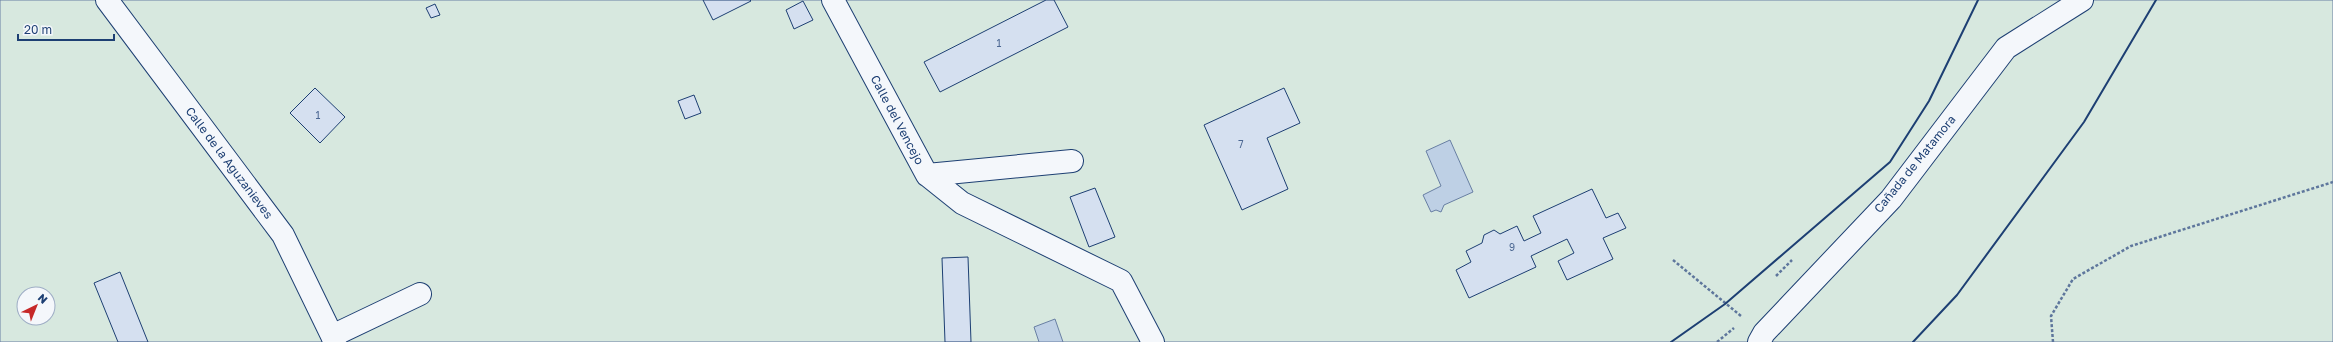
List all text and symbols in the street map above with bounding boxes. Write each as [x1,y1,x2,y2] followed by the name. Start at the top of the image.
[18,16,114,42] scale bar
[24,22,52,37] text: 20 m
[997,37,1002,49] house number: 1
[868,72,927,167] street label: Calle del Vencejo
[182,104,276,222] street label: Calle de la Aguzanieves
[316,109,321,121] house number: 1
[1871,112,1959,216] street label: Cañada de Matamora
[1238,138,1244,150] house number: 7
[1509,241,1515,253] house number: 9
[16,286,56,326] north arrow
[36,291,51,306] text: N

